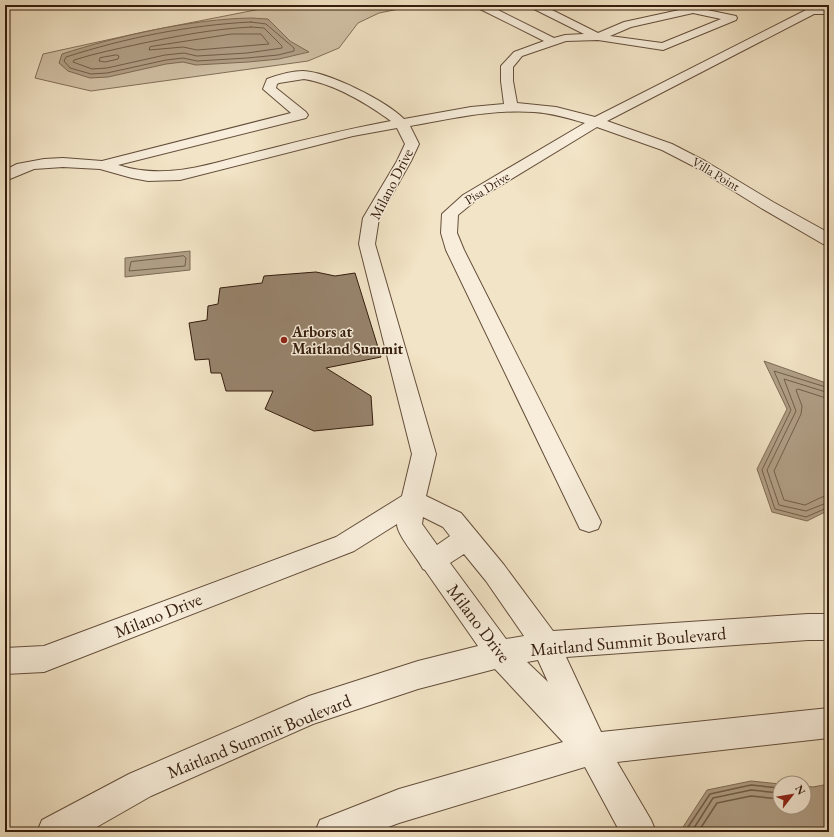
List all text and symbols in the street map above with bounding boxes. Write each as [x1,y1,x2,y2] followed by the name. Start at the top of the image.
[365,145,417,223] street label: Milano Drive
[689,153,743,195] street label: Villa Point
[461,168,513,208] street label: Pisa Drive
[291,322,404,358] place label: Arbors at Maitland Summit
[279,335,289,345] marker: Arbors at Maitland Summit
[442,579,516,667] street label: Milano Drive
[111,587,205,643] street label: Milano Drive
[529,621,728,661] street label: Maitland Summit Boulevard
[164,688,355,783] street label: Maitland Summit Boulevard
[772,775,812,815] north arrow
[792,782,809,797] text: N

